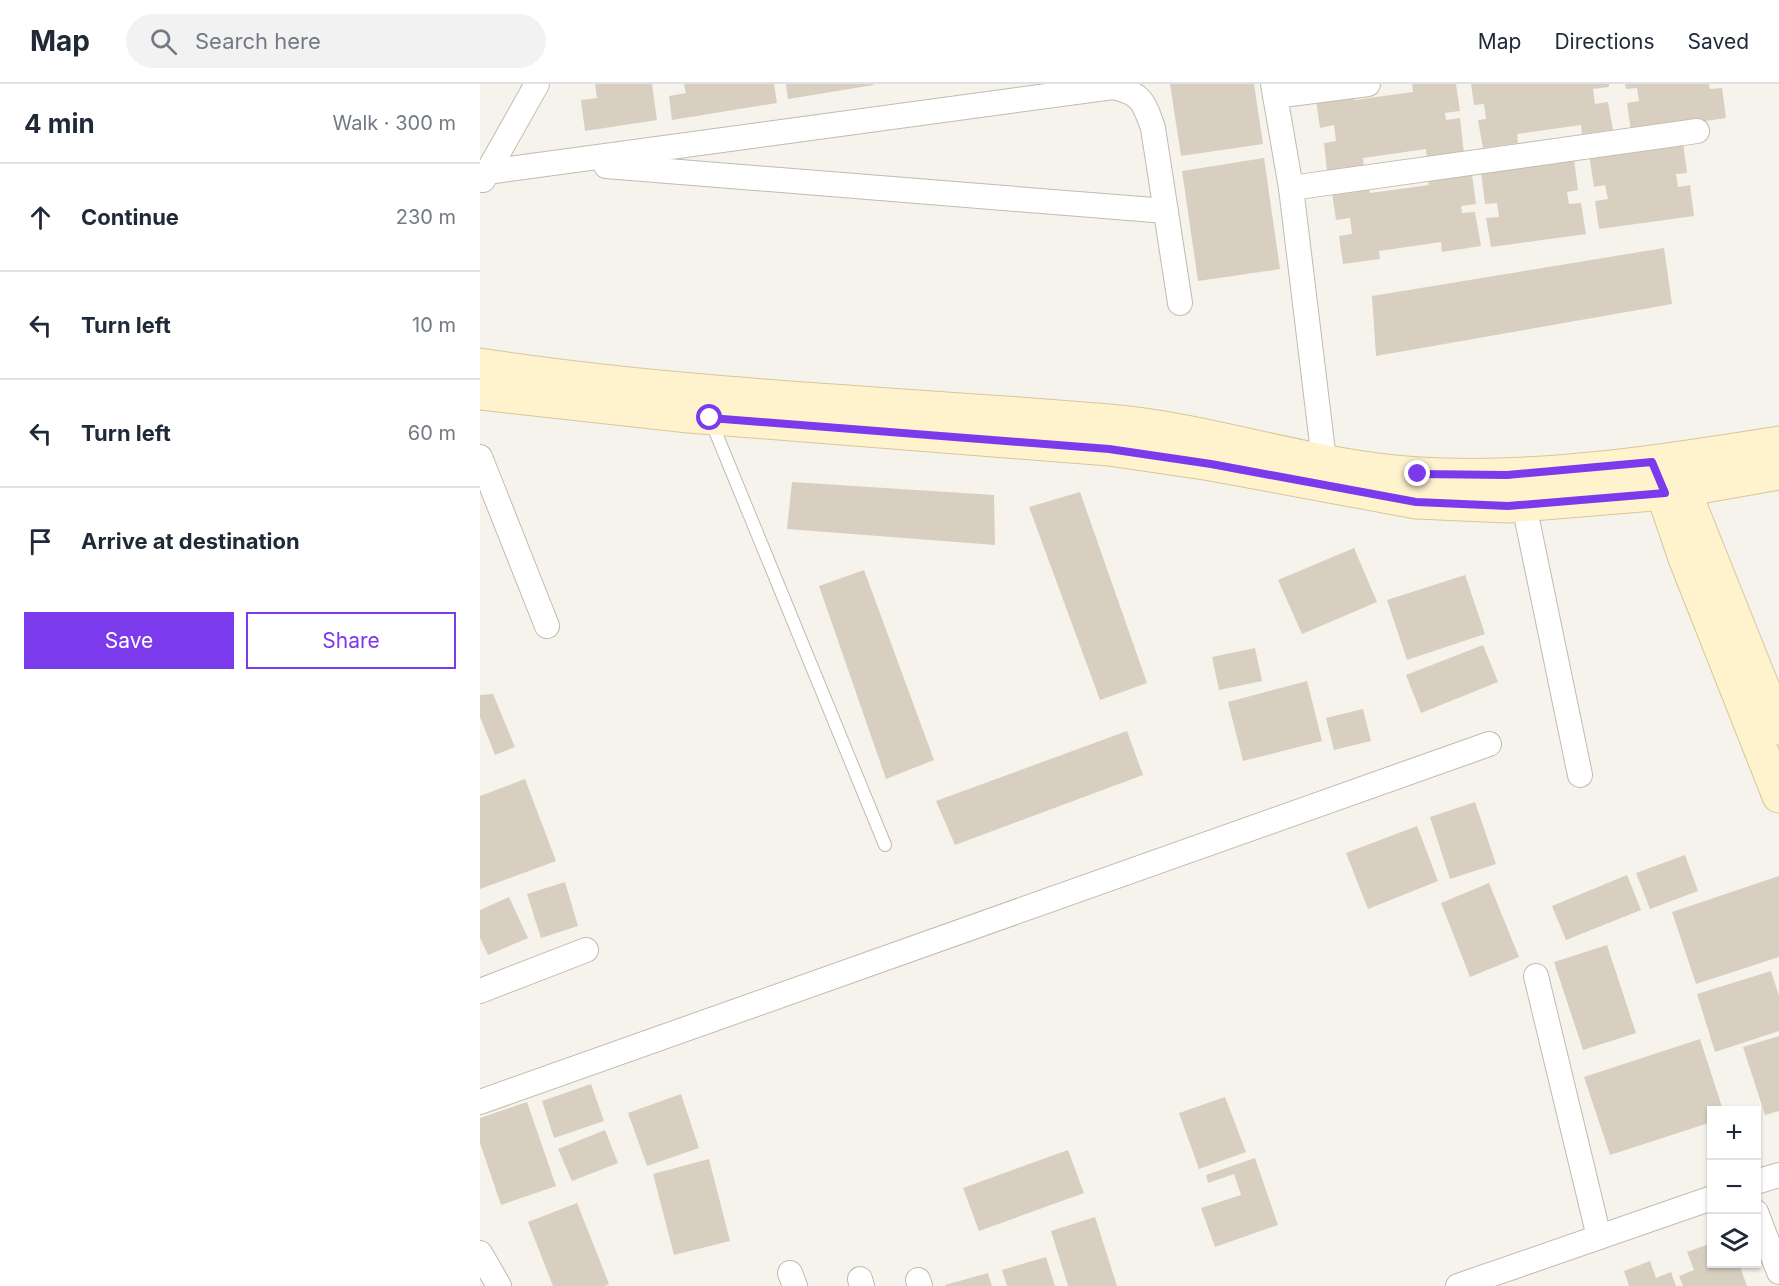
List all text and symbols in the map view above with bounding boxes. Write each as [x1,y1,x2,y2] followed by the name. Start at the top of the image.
[126,14,546,68] search box
[30,24,90,58] text: Map
[147,25,180,58] icon: search
[195,28,321,54] text: Search here
[1478,29,1521,54] text: Map
[1554,29,1655,54] text: Directions
[1688,29,1749,54] text: Saved
[24,108,95,139] text: 4 min
[333,111,456,135] text: Walk · 300 m
[24,201,57,234] icon: ahead
[81,204,179,230] text: Continue
[396,205,456,229] text: 230 m
[24,309,57,342] icon: left
[81,312,171,338] text: Turn left
[412,313,456,337] text: 10 m
[696,404,722,430] route start
[24,417,57,450] icon: left
[81,420,171,446] text: Turn left
[408,421,456,445] text: 60 m
[1404,460,1430,486] route end
[24,525,57,558] icon: arrive
[81,528,300,554] text: Arrive at destination
[24,612,234,669] button: Save
[246,612,456,669] button: Share
[1707,1106,1761,1268] map controls
[1707,1106,1761,1160] button: +
[1707,1160,1761,1214] button: −
[1707,1214,1761,1268] button: layers

